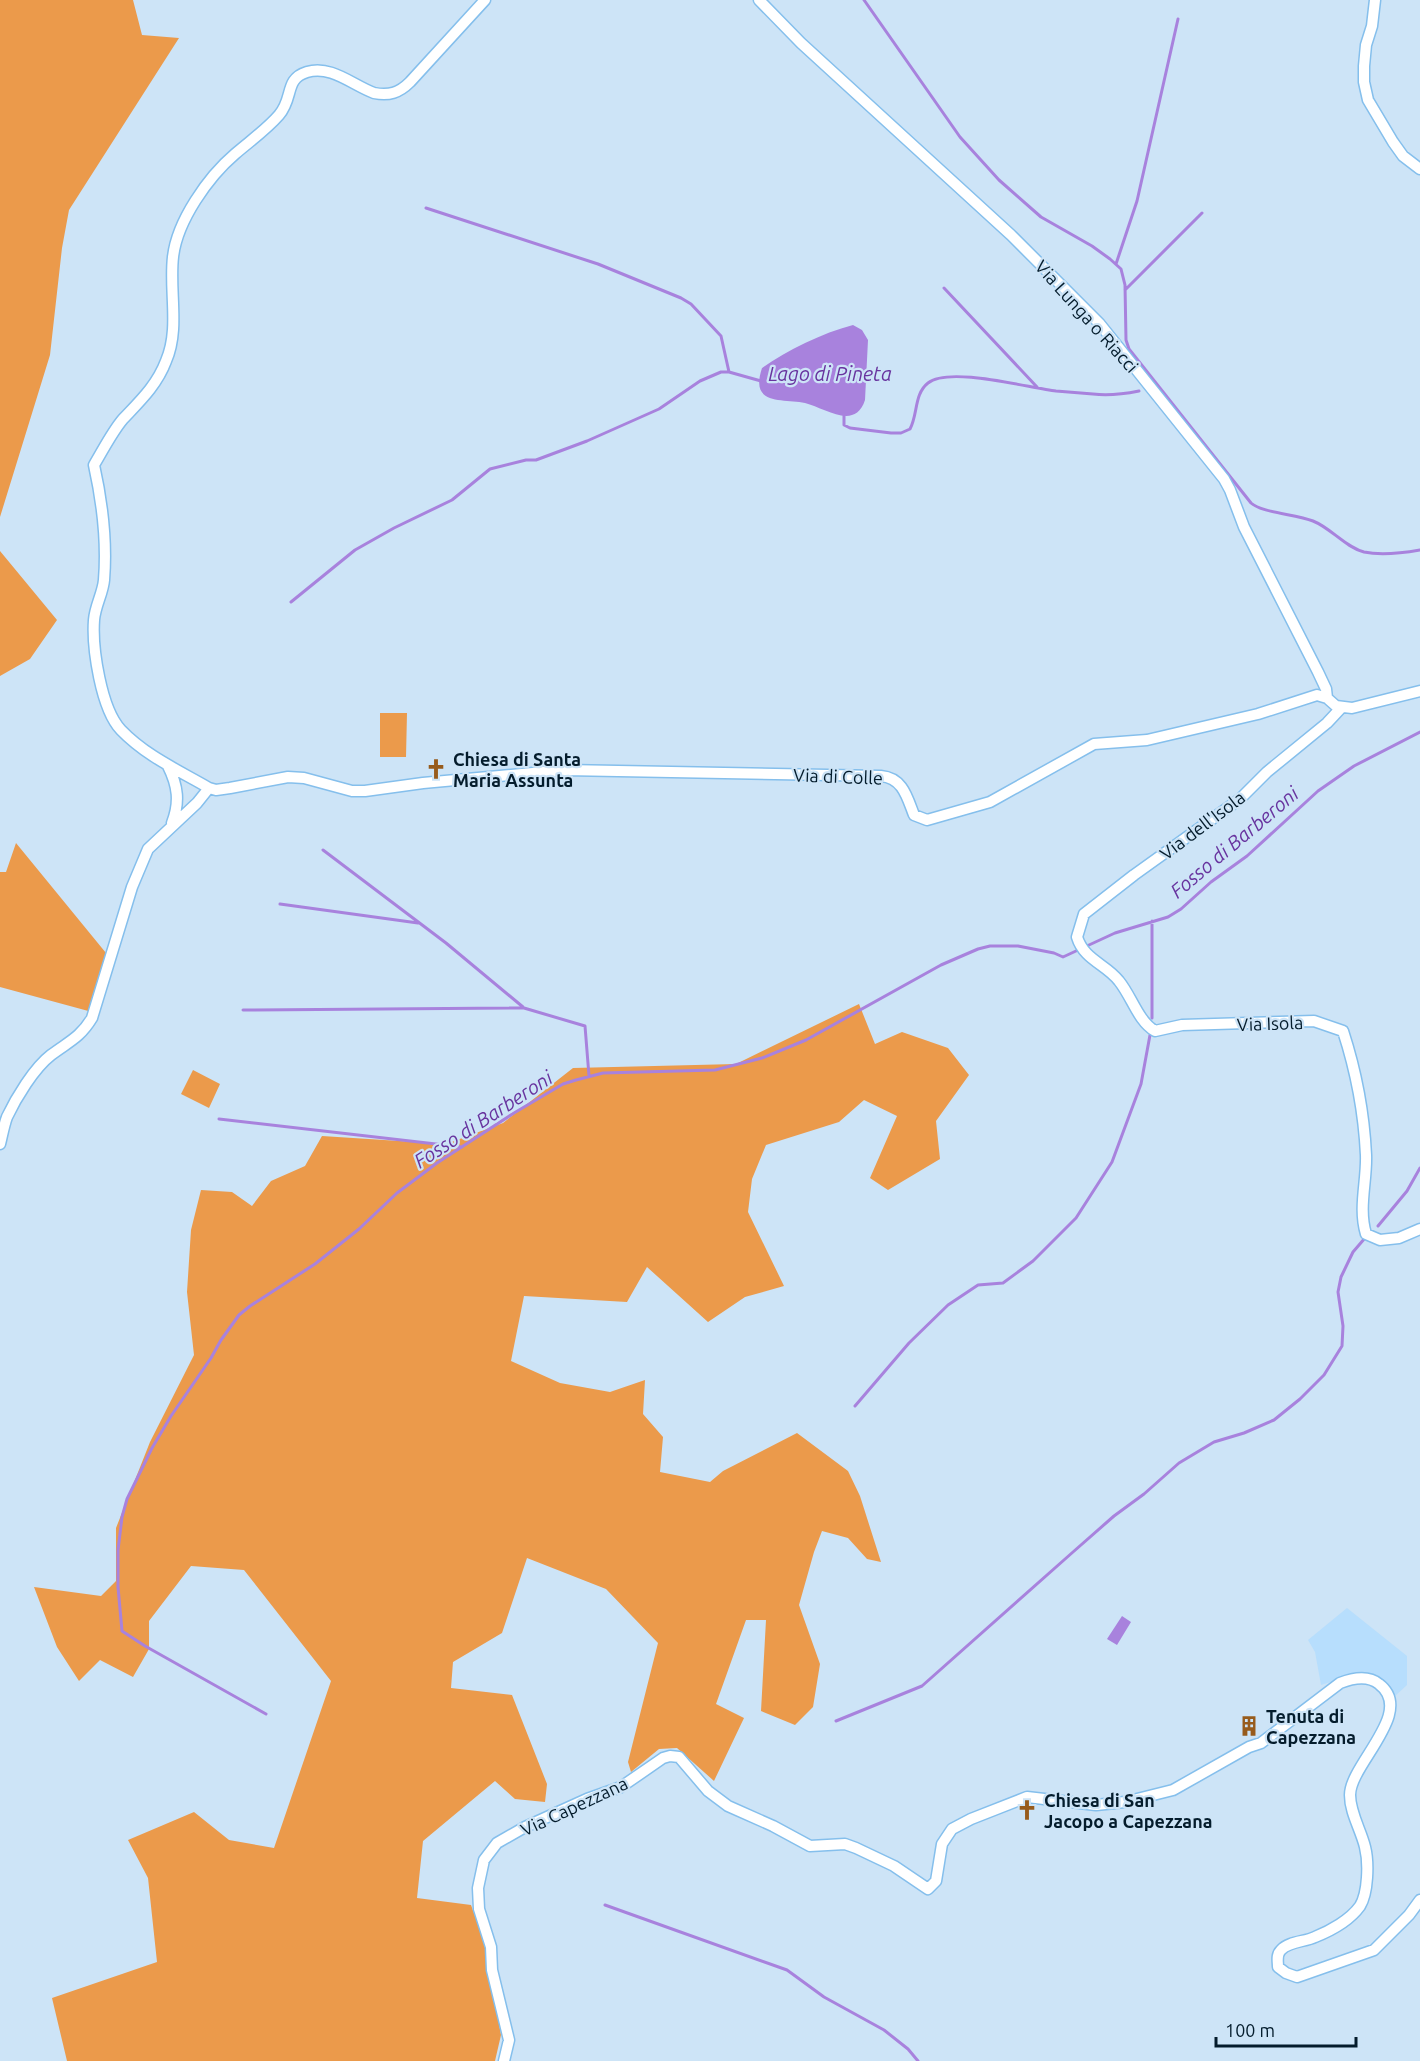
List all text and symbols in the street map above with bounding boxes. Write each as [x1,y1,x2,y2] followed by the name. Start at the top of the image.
[1031,256,1143,376] street label: Via Lunga o Riacci
[768,362,892,385] water label: Lago di Pineta
[453,749,581,790] place label: Chiesa di Santa Maria Assunta
[424,757,448,781] church icon: Chiesa di Santa Maria Assunta
[793,764,883,788] street label: Via di Colle
[1165,781,1304,902] water label: Fosso di Barberoni
[1156,787,1248,863] street label: Via dell'Isola
[1236,1012,1304,1034] street label: Via Isola
[409,1065,557,1172] water label: Fosso di Barberoni
[1266,1706,1356,1747] place label: Tenuta di Capezzana
[1237,1714,1261,1738] building icon: Tenuta di Capezzana
[517,1772,631,1840] street label: Via Capezzana
[1044,1790,1212,1831] place label: Chiesa di San Jacopo a Capezzana
[1015,1798,1039,1822] church icon: Chiesa di San Jacopo a Capezzana
[1216,2010,1356,2048] scale bar
[1225,2020,1275,2040] text: 100 m

